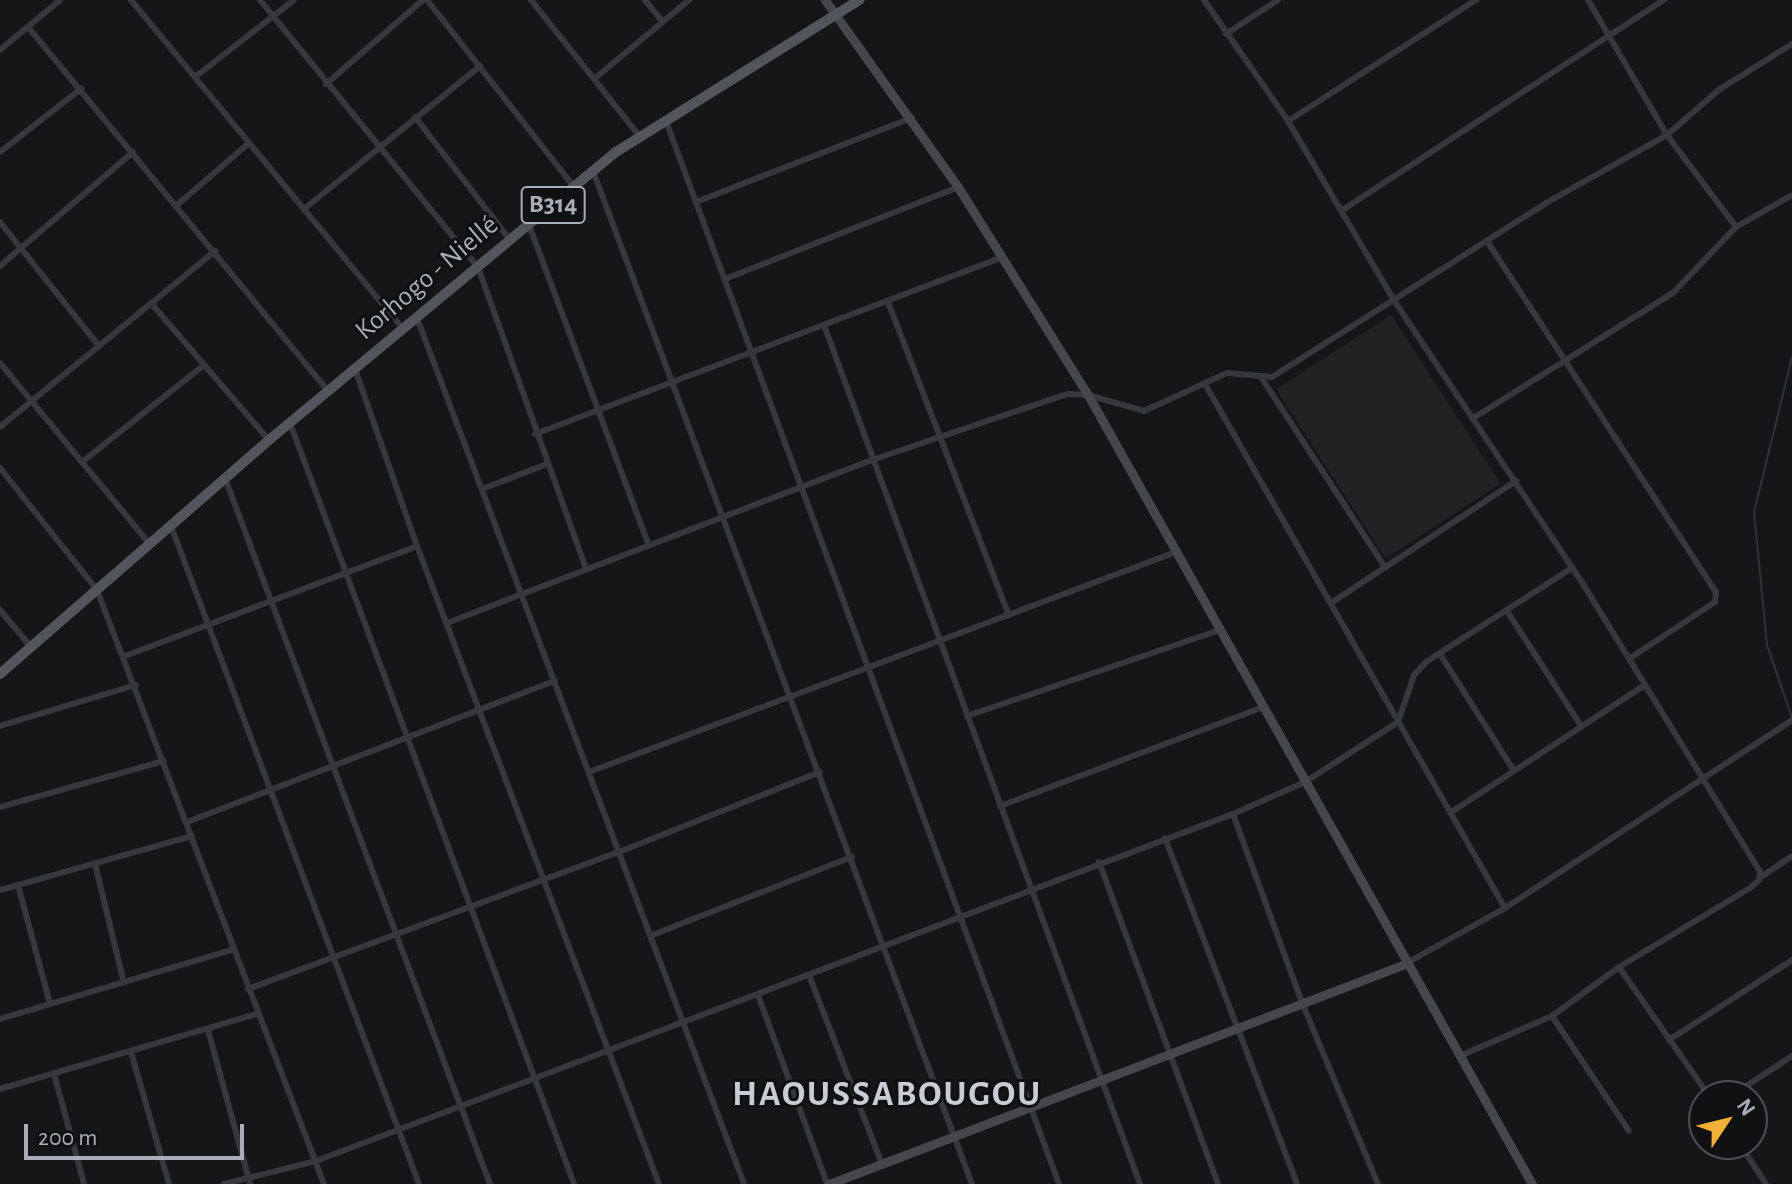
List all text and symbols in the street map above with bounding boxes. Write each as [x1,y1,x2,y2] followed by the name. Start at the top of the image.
[519,183,587,227] road number: B314
[349,208,505,348] street label: Korhogo - Niellé
[732,1073,1042,1117] district label: HAOUSSABOUGOU
[1688,1080,1768,1160] north arrow
[1733,1095,1759,1120] text: N
[28,1108,248,1158] scale bar
[38,1126,97,1150] text: 200 m

